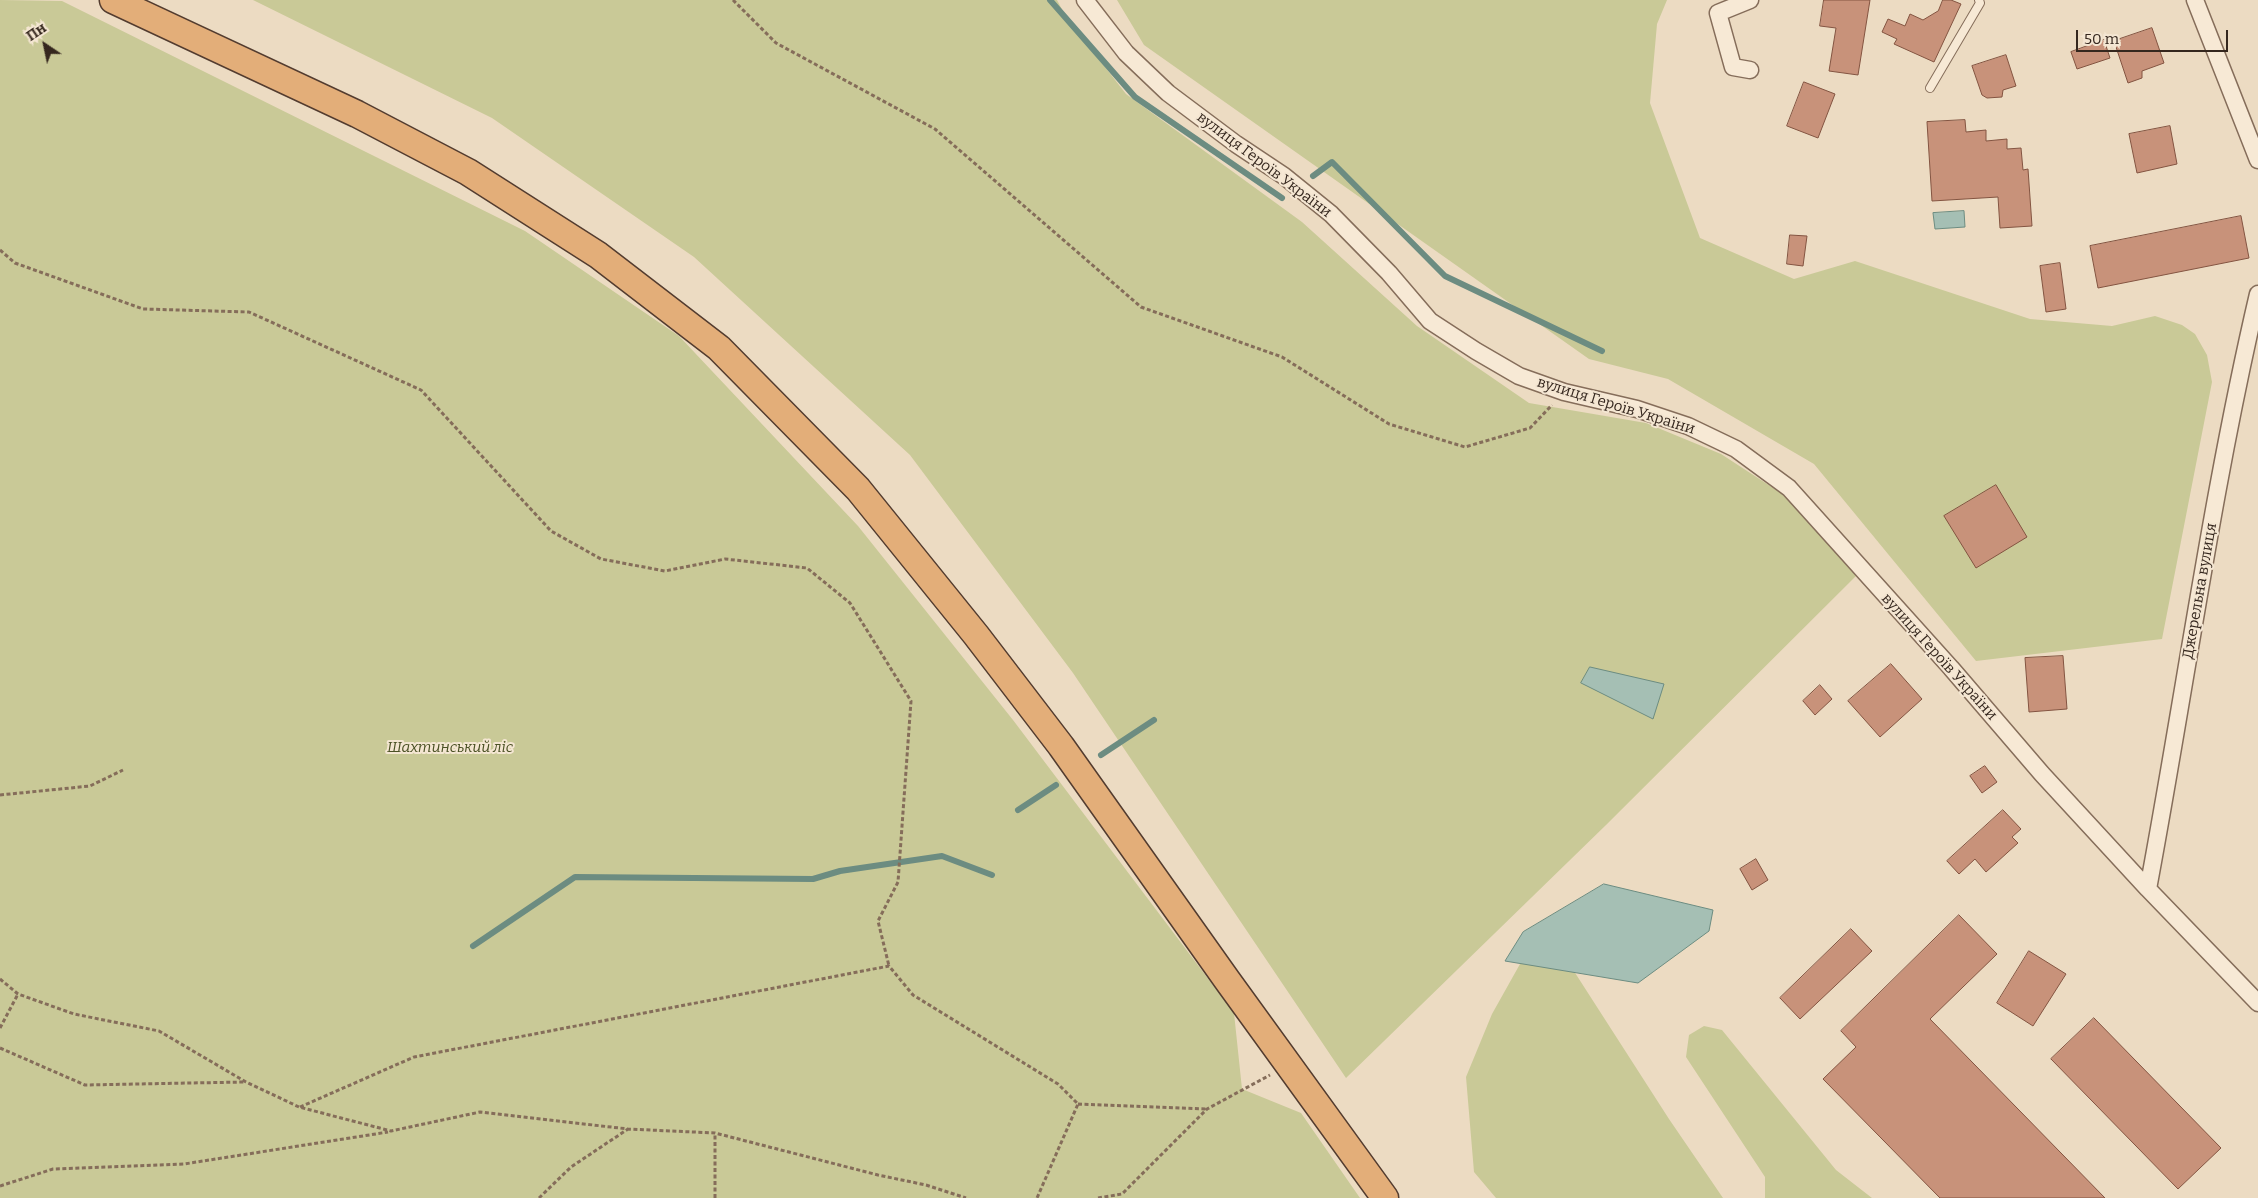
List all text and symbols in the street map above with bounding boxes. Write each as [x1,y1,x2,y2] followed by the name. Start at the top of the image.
[23,19,49,45] text: Пн
[20,20,70,70] north arrow
[2078,20,2230,52] scale bar
[2084,30,2119,48] text: 50 m
[1193,108,1335,222] street label: вулиця Героїв України
[1535,373,1697,439] street label: вулиця Героїв України
[2179,522,2221,660] street label: Джерельна вулиця
[1877,590,2001,724] street label: вулиця Героїв України
[387,739,513,757] park label: Шахтинський ліс

